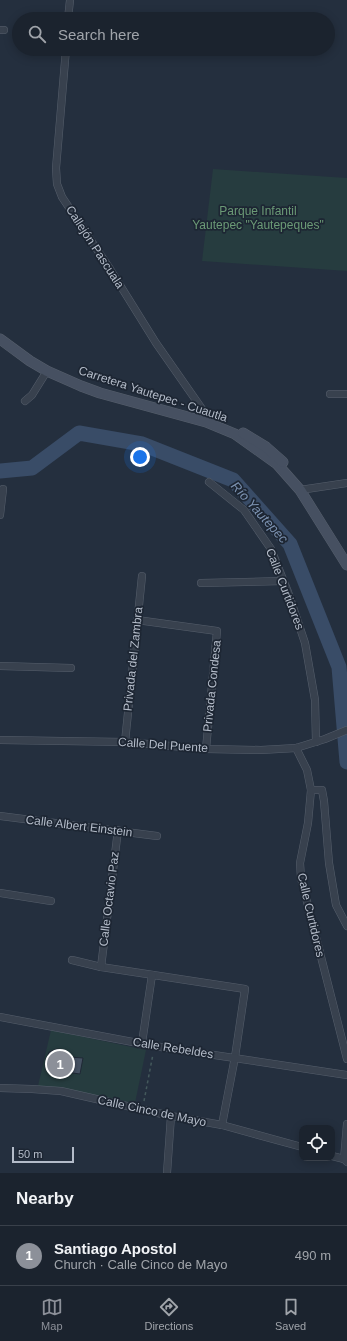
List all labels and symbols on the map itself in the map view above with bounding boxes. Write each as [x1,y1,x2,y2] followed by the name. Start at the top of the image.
[63,203,127,291] street label: Callejón Pascuala
[192,204,324,232] park label: Parque Infantil Yautepec "Yautepeques"
[77,363,229,425] street label: Carretera Yautepec - Cuautla
[130,447,150,467] your location
[228,478,291,547] water label: Río Yautepec
[263,546,307,632] street label: Calle Curtidores
[121,606,145,712] street label: Privada del Zambra
[200,639,224,733] street label: Privada Condesa
[118,735,209,755] street label: Calle Del Puente
[25,813,133,839] street label: Calle Albert Einstein
[96,851,122,947] street label: Calle Octavio Paz
[295,872,327,958] street label: Calle Curtidores
[132,1035,214,1061] street label: Calle Rebeldes
[47,1049,73,1079] pin: 1
[96,1093,208,1129] street label: Calle Cinco de Mayo
[12,1145,74,1164] scale bar

